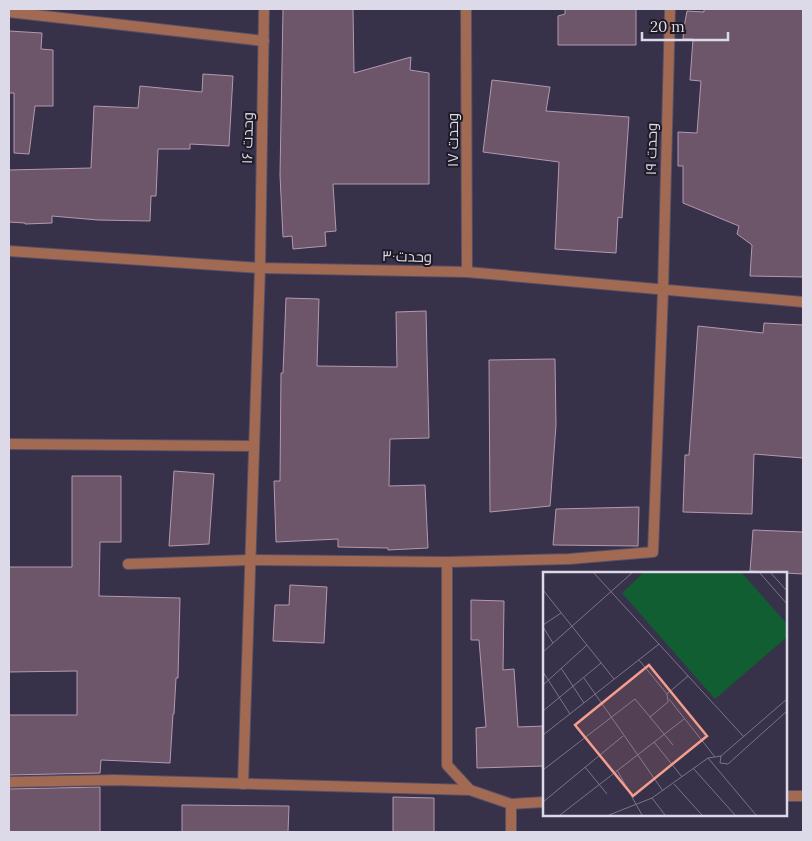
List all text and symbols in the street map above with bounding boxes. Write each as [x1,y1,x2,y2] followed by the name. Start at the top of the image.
[642,10,728,42] scale bar
[650,17,685,36] text: 20 m
[237,112,257,164] street label: وحدت ۱۶
[443,113,462,167] street label: وحدت ۱۷
[641,122,661,176] street label: وحدت ۱۹
[382,246,432,266] street label: وحدت۳۰
[543,572,787,816] inset map

